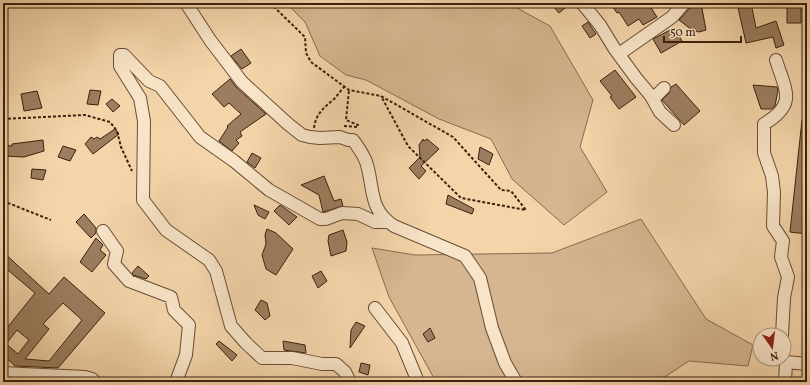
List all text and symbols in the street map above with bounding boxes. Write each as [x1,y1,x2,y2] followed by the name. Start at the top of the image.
[664,18,741,44] scale bar
[670,25,696,41] text: 50 m
[752,327,792,367] north arrow
[768,347,780,363] text: N

